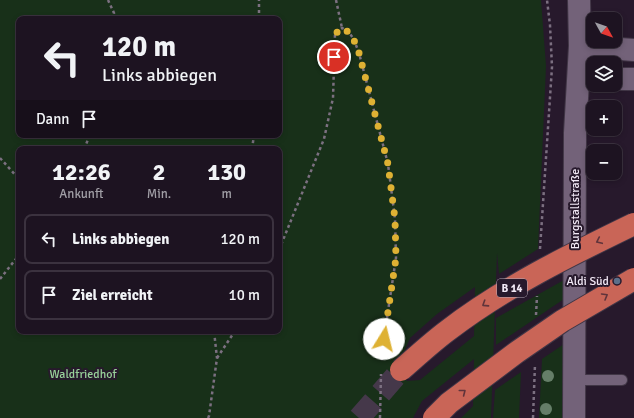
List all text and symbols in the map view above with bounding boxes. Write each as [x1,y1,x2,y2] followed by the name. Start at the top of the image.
[586,12,622,48] north arrow
[586,12,622,180] map controls
[102,30,176,64] text: 120 m
[36,32,88,84] icon: left
[317,40,351,74] pin
[323,46,345,68] icon: arrive
[586,56,622,92] button: layers
[102,64,217,86] text: Links abbiegen
[586,100,622,136] button: +
[78,108,100,130] icon: arrive
[36,110,70,128] text: Dann
[586,144,622,180] button: −
[52,157,111,187] text: 12:26
[153,157,165,187] text: 2
[207,157,246,187] text: 130
[568,169,583,249] street label: Burgstallstraße
[59,186,103,202] text: Ankunft
[147,186,171,202] text: Min.
[221,186,232,202] text: m
[38,228,60,250] icon: left
[72,230,169,248] text: Links abbiegen
[220,230,260,248] text: 120 m
[595,236,603,244] one-way arrow
[567,274,609,289] place label: Aldi Süd
[612,276,622,286] marker: Aldi Süd
[497,279,527,297] road number: B 14
[38,284,60,306] icon: arrive
[72,286,153,304] text: Ziel erreicht
[229,286,260,304] text: 10 m
[601,293,608,300] one-way arrow
[482,299,489,307] one-way arrow
[363,318,405,360] position arrow
[50,367,117,382] park label: Waldfriedhof
[458,390,465,397] one-way arrow

